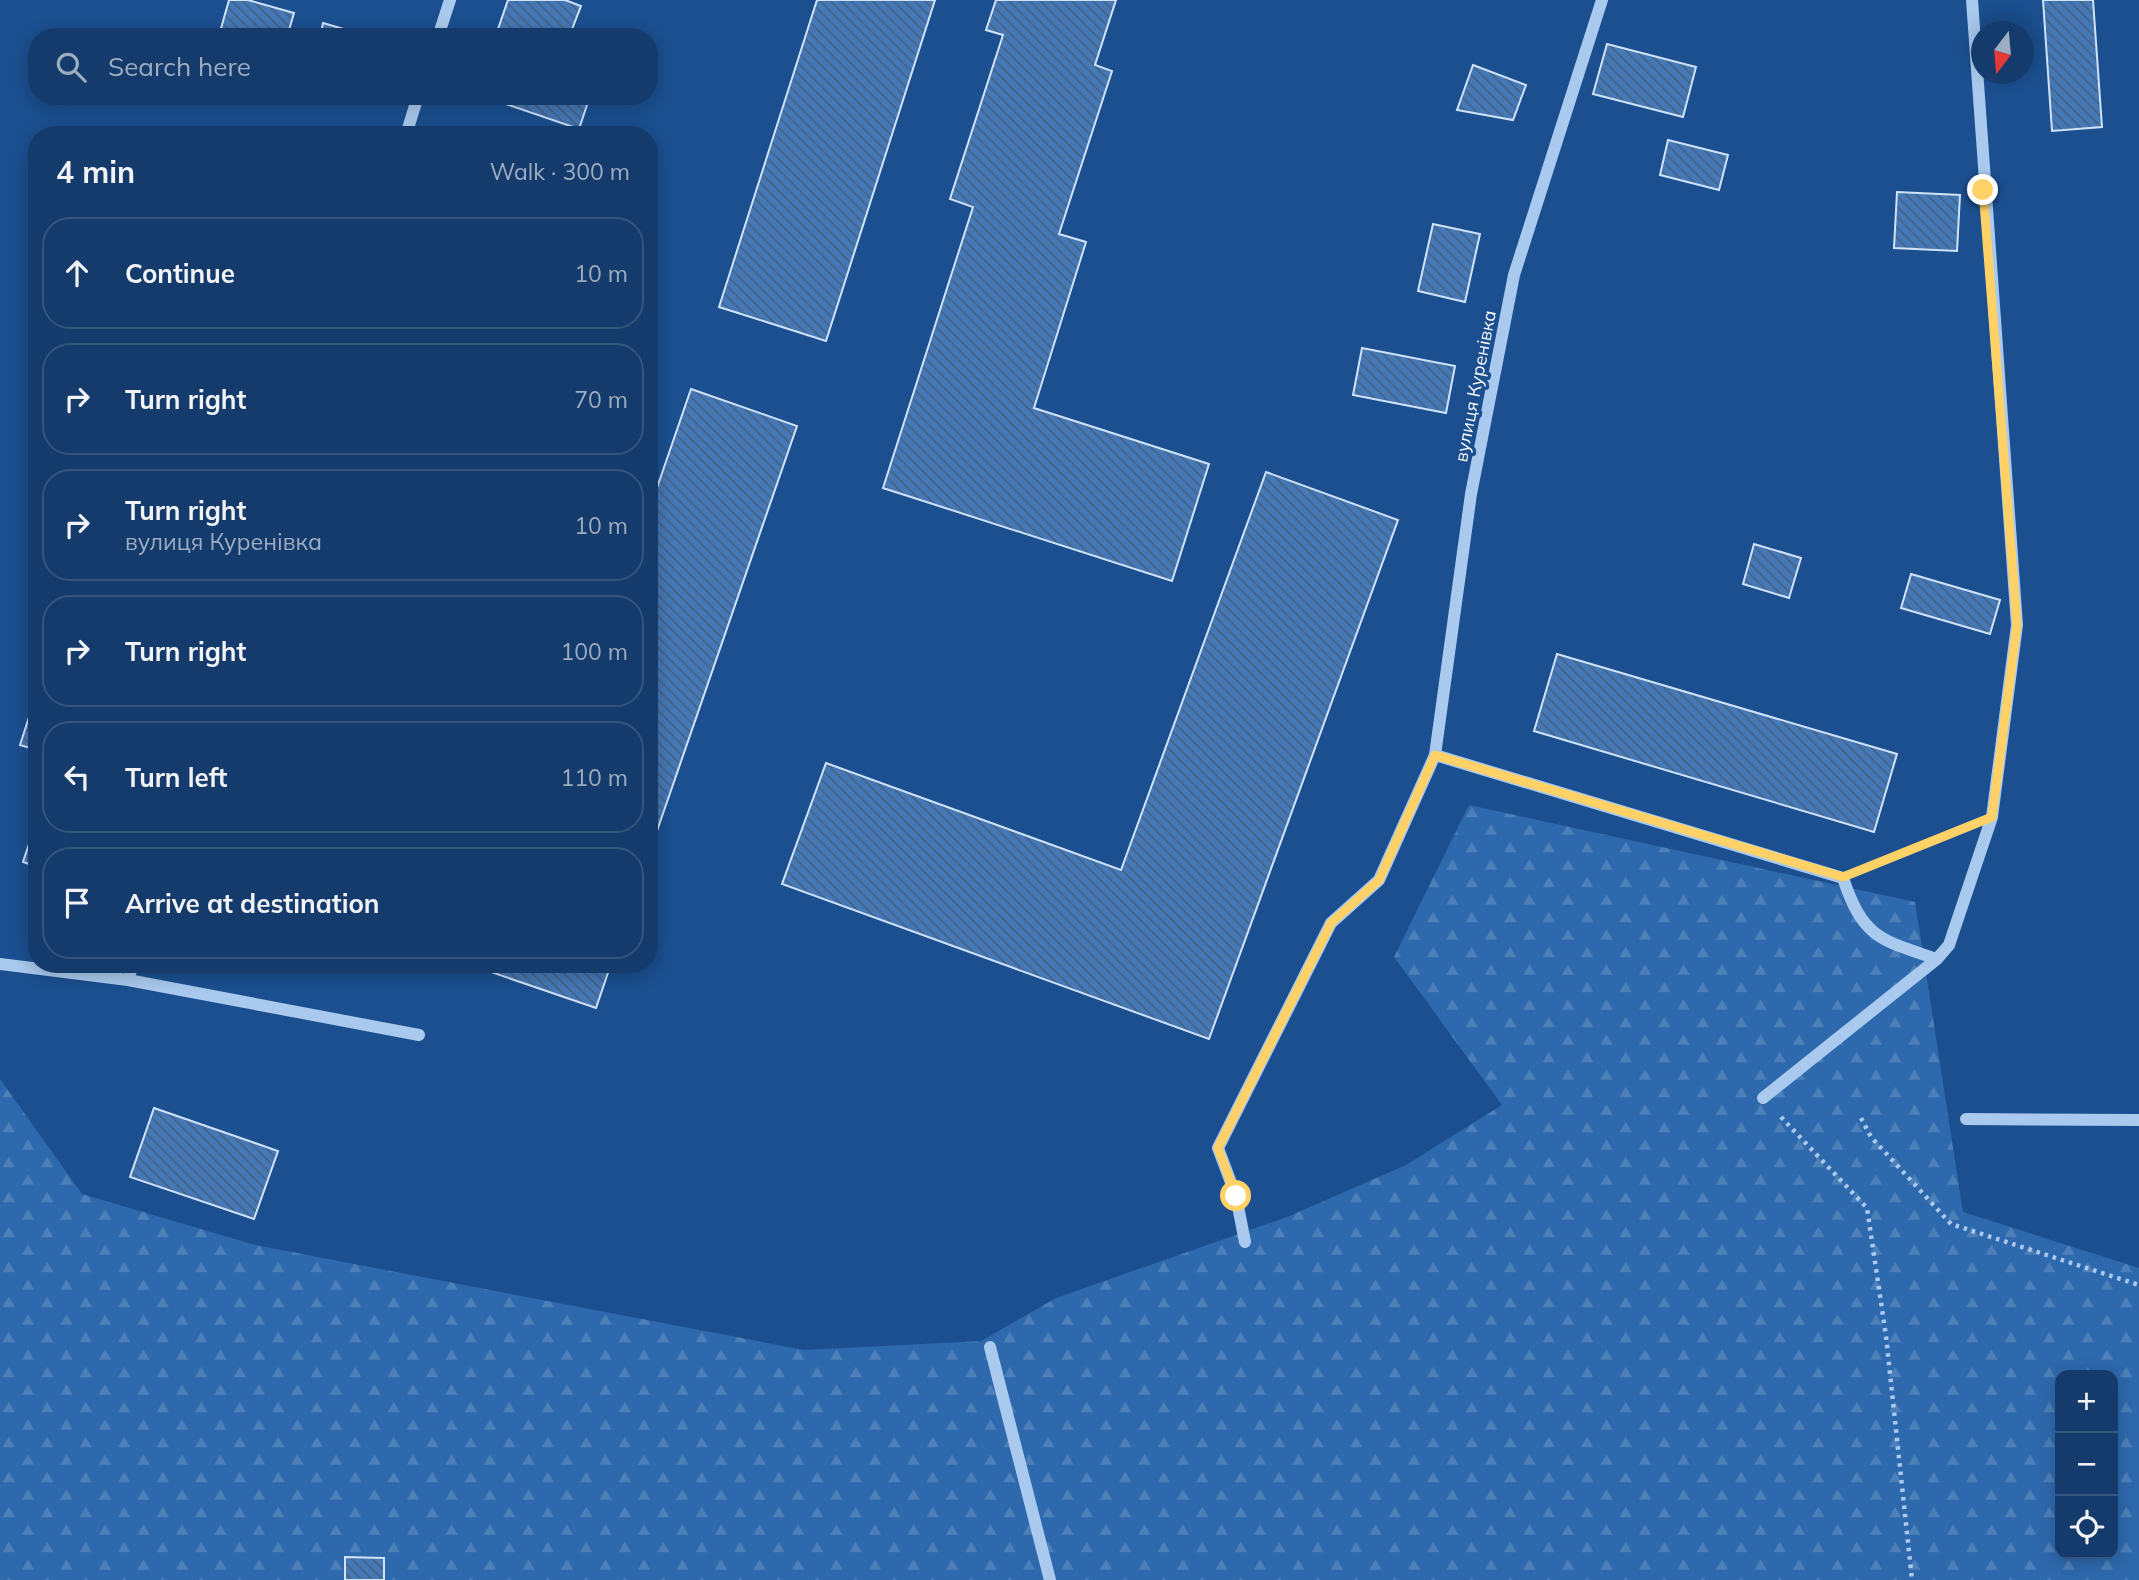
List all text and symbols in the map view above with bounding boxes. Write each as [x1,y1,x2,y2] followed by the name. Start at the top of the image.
[1971,21,2034,84] north arrow
[28,28,658,105] search box
[52,48,90,86] icon: search
[108,50,251,83] text: Search here
[56,153,135,191] text: 4 min
[490,157,630,186] text: Walk · 300 m
[1967,174,1998,205] route end
[58,254,96,292] icon: ahead
[125,257,235,290] text: Continue
[574,259,628,288] text: 10 m
[1449,308,1501,464] street label: вулиця Куренівка
[58,380,96,418] icon: right
[125,383,246,416] text: Turn right
[574,385,628,414] text: 70 m
[125,494,246,527] text: Turn right
[58,506,96,544] icon: right
[574,511,628,540] text: 10 m
[125,527,322,556] text: вулиця Куренівка
[58,632,96,670] icon: right
[125,635,246,668] text: Turn right
[560,637,628,666] text: 100 m
[58,758,96,796] icon: left
[125,761,227,794] text: Turn left
[560,763,628,792] text: 110 m
[58,884,96,922] icon: arrive
[125,887,380,920] text: Arrive at destination
[1220,1180,1251,1211] route start
[2055,1370,2118,1559] map controls
[2055,1370,2118,1433] button: +
[2055,1433,2118,1496] button: −
[2055,1496,2118,1559] button: locate

